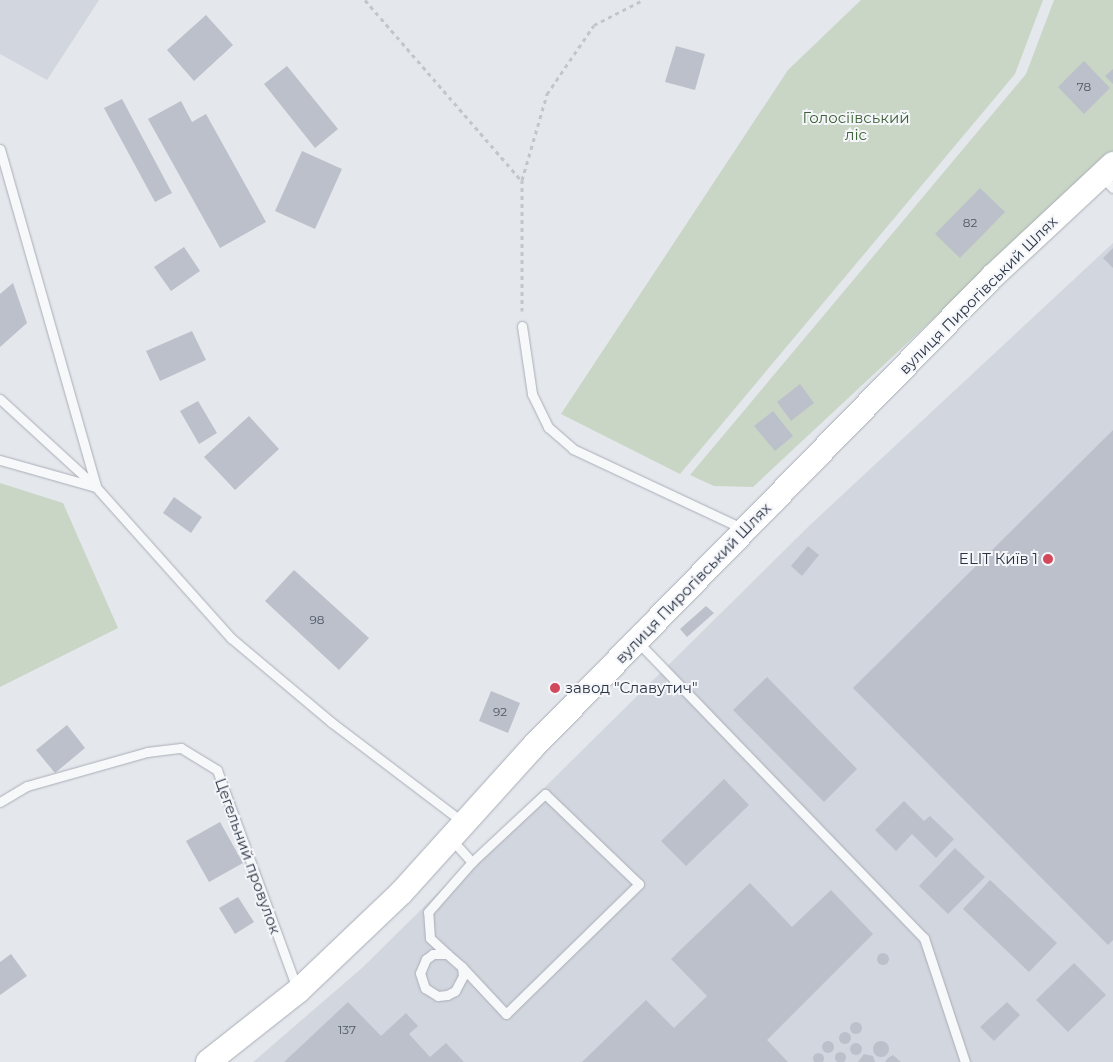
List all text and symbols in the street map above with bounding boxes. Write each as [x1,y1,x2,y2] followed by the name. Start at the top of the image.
[1077,80,1091,94] house number: 78
[802,108,910,143] park label: Голосіївський ліс
[895,212,1061,378] street label: вулиця Пирогівський Шлях
[963,216,977,230] house number: 82
[611,499,775,667] street label: вулиця Пирогівський Шлях
[959,550,1038,568] place label: ELIT Київ 1
[1042,553,1054,565] marker: ELIT Київ 1
[310,613,324,627] house number: 98
[565,679,697,697] place label: завод "Славутич"
[549,682,561,694] marker: завод "Славутич"
[493,705,507,719] house number: 92
[211,776,285,936] street label: Цегельний провулок
[338,1023,356,1037] house number: 137

